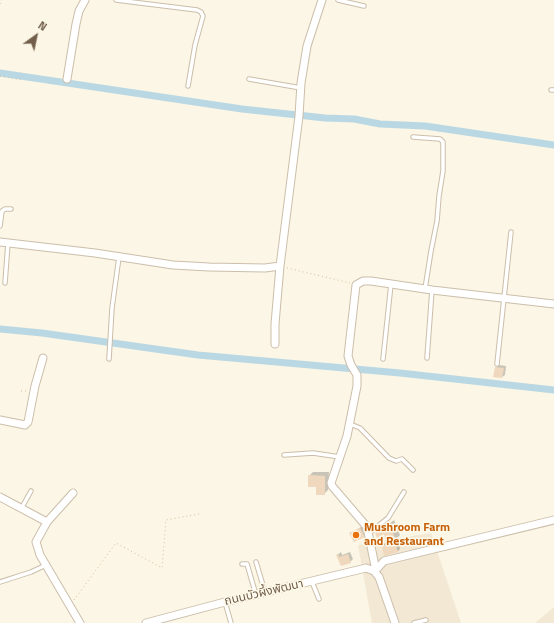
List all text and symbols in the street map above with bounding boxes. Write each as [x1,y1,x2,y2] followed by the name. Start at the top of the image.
[16,16,56,56] north arrow
[35,17,50,35] text: N
[364,521,450,549] place label: Mushroom Farm and Restaurant
[351,530,361,540] marker: Mushroom Farm and Restaurant
[223,577,305,609] street label: ถนนบัวผึ้งพัฒนา

